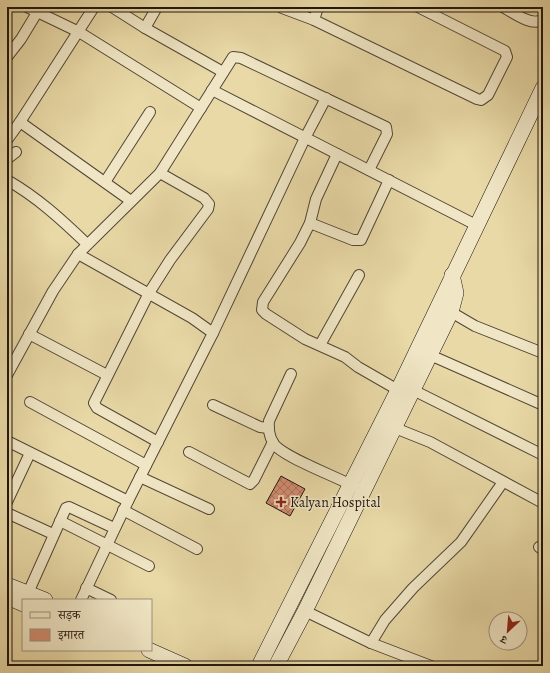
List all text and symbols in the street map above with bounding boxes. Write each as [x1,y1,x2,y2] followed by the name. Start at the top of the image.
[290,493,381,512] place label: Kalyan Hospital
[275,496,287,508] marker: Kalyan Hospital
[22,599,152,651] legend
[57,607,82,623] text: सड़क
[488,611,528,651] north arrow
[57,627,85,643] text: इमारत
[497,631,511,648] text: उ

